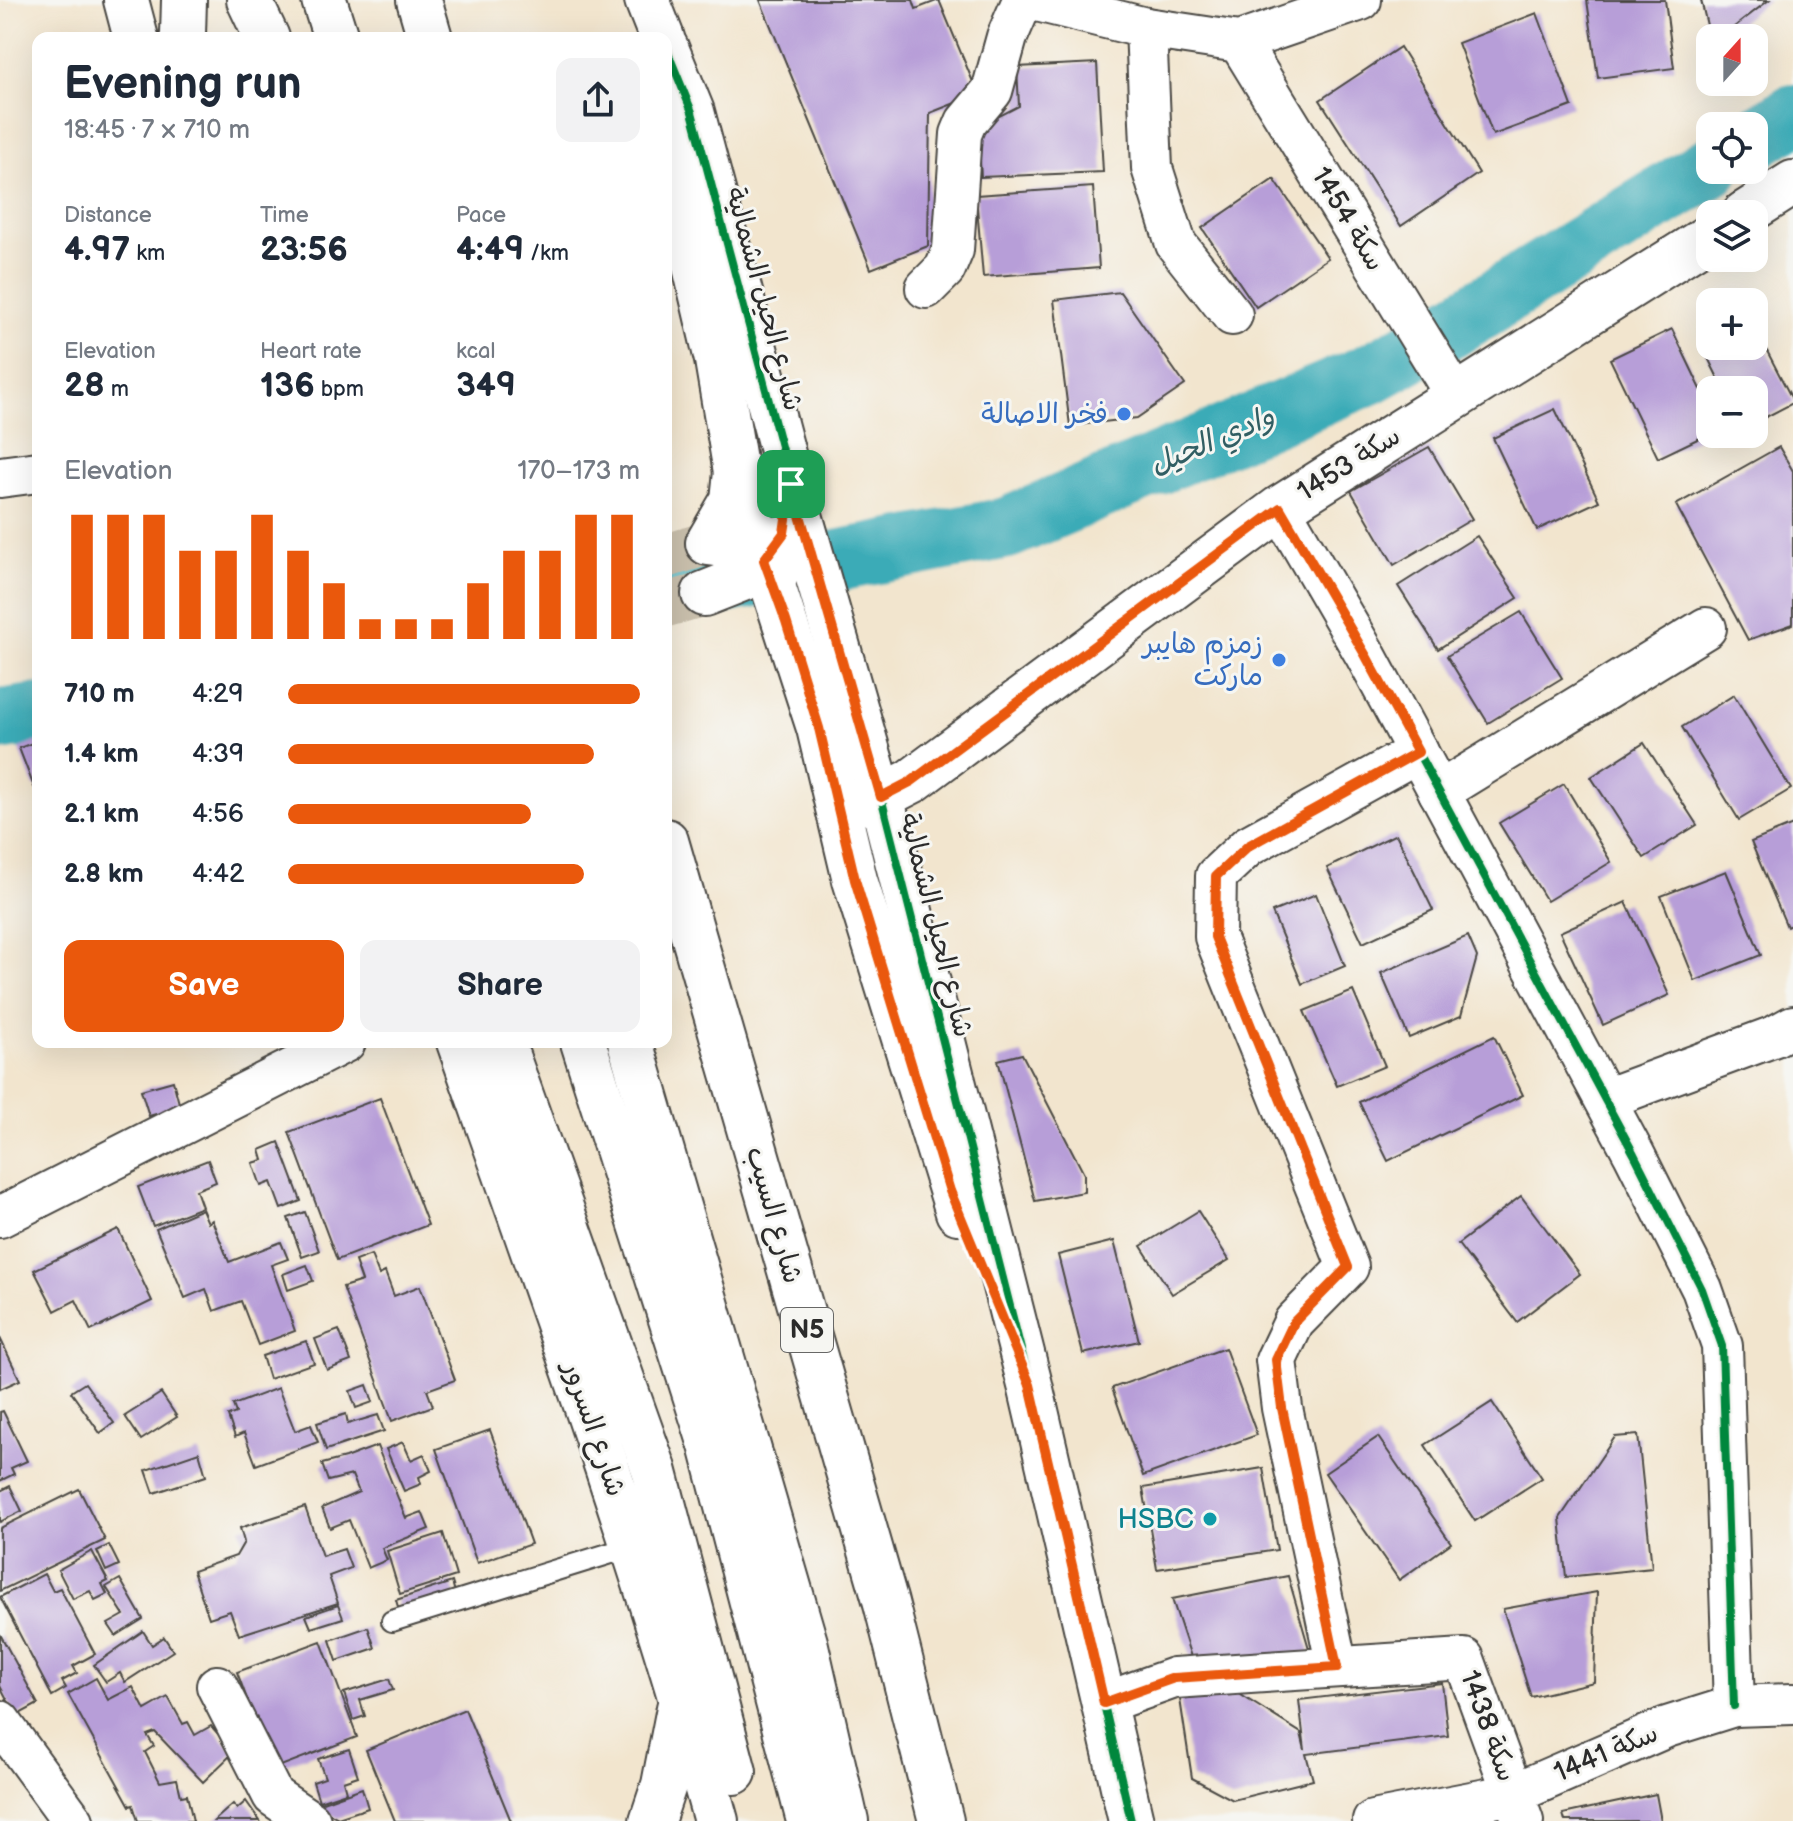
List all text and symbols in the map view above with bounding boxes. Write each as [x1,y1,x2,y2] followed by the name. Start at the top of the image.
[1696,24,1768,96] north arrow
[1696,24,1768,448] map controls
[64,58,301,111] text: Evening run
[556,58,640,142] button: share
[1696,112,1768,184] button: locate
[64,115,250,146] text: 18:45 · 7 × 710 m
[1304,161,1392,277] street label: سكة 1454
[716,184,810,415] street label: شارع الحيل الشمالية
[1696,200,1768,272] button: layers
[64,202,152,229] text: Distance
[260,202,309,229] text: Time
[456,202,506,229] text: Pace
[64,229,130,270] text: 4.97
[260,229,348,270] text: 23:56
[456,229,524,270] text: 4:49
[130,240,165,267] text: km
[524,240,569,267] text: /km
[1696,288,1768,360] button: +
[64,338,156,365] text: Elevation
[260,338,362,365] text: Heart rate
[456,338,495,365] text: kcal
[64,365,105,406] text: 28
[260,365,315,406] text: 136
[456,365,516,406] text: 349
[105,376,129,403] text: m
[315,376,364,403] text: bpm
[1696,376,1768,448] button: −
[981,398,1108,431] place label: فخر الاصالة
[1144,399,1281,485] water label: وادي الحيل
[1115,405,1133,423] marker: فخر الاصالة
[1291,419,1407,509] street label: سكة 1453
[757,450,825,518] pin
[64,456,172,487] text: Elevation
[517,456,640,487] text: 170–173 m
[769,462,813,506] icon: arrive
[1141,628,1263,693] place label: زمزم هايبر ماركت
[1270,651,1288,669] marker: زمزم هايبر ماركت
[64,679,135,710] text: 710 m
[192,679,243,710] text: 4:29
[64,739,139,770] text: 1.4 km
[192,739,244,770] text: 4:39
[64,799,139,830] text: 2.1 km
[192,799,244,830] text: 4:56
[890,809,980,1041] street label: شارع الحيل الشمالية
[64,859,144,890] text: 2.8 km
[192,859,244,890] text: 4:42
[64,940,344,1032] button: Save
[360,940,640,1032] button: Share
[737,1143,809,1288] street label: شارع السيب
[781,1308,833,1352] road number: N5
[553,1355,633,1502] street label: شارع السرور
[1118,1503,1194,1536] place label: HSBC
[1201,1510,1219,1528] marker: HSBC
[1453,1666,1523,1786] street label: سكة 1438
[1549,1716,1663,1790] street label: سكة 1441

